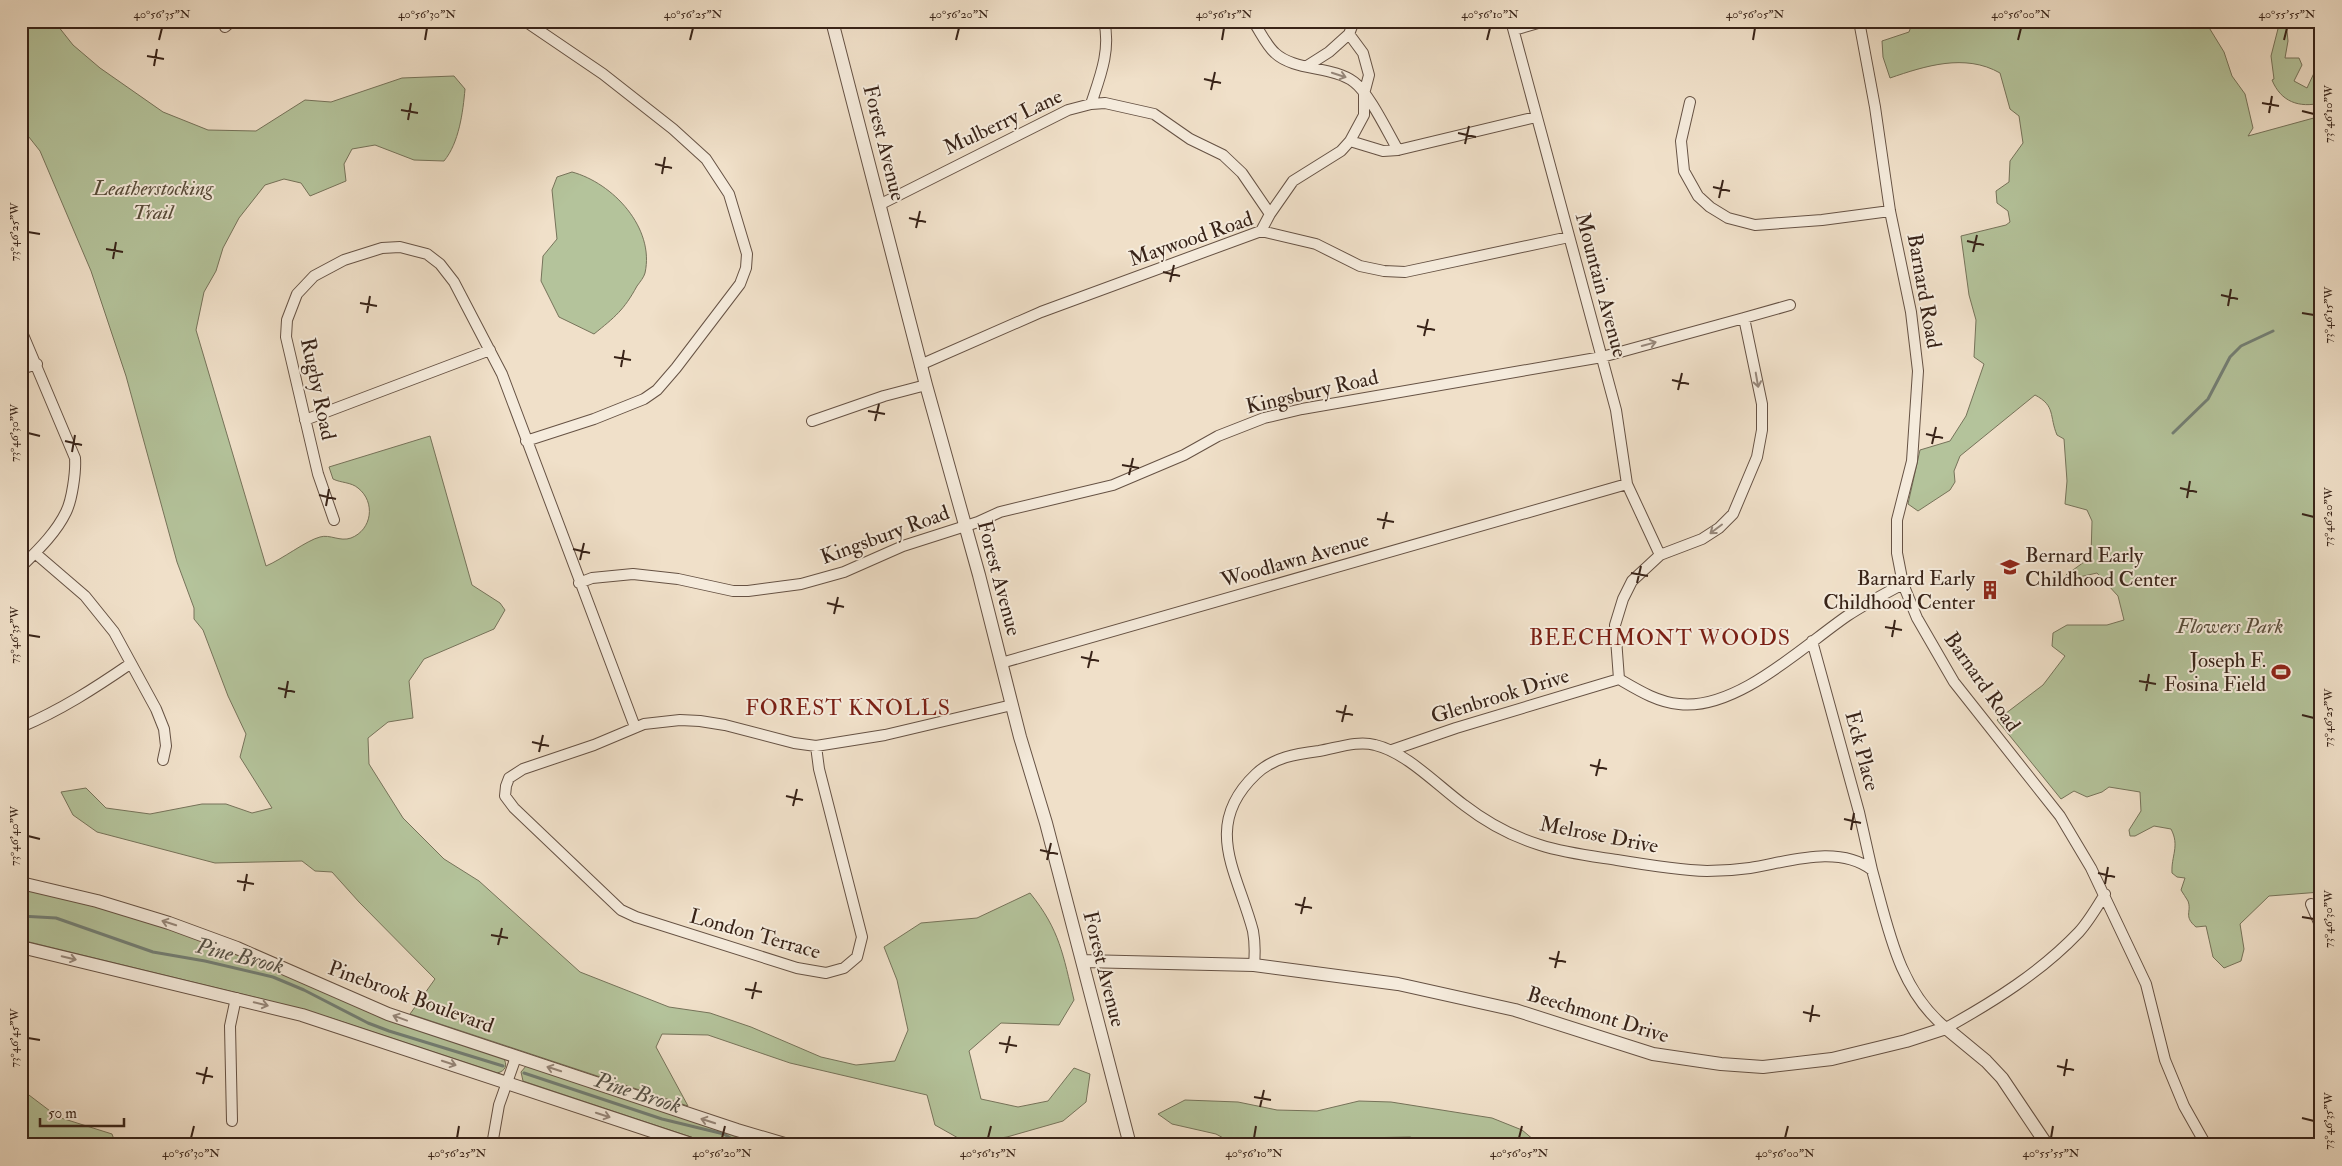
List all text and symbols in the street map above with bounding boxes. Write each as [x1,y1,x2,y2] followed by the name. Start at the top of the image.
[133,7,191,22] text: 40°56'35"N
[398,7,456,22] text: 40°56'30"N
[664,7,723,22] text: 40°56'25"N
[929,7,989,22] text: 40°56'20"N
[1196,7,1253,22] text: 40°56'15"N
[1461,7,1519,22] text: 40°56'10"N
[1726,7,1785,22] text: 40°56'05"N
[1991,7,2051,22] text: 40°56'00"N
[2258,7,2316,22] text: 40°55'55"N
[1330,71,1346,80] one-way arrow
[857,82,911,204] street label: Forest Avenue
[939,83,1067,161] street label: Mulberry Lane
[2321,84,2336,143] text: 73°46'10"W
[92,175,214,226] park label: Leatherstocking Trail
[7,202,22,261] text: 73°46'25"W
[1125,205,1257,273] street label: Maywood Road
[1569,210,1633,361] street label: Mountain Avenue
[1901,232,1947,351] street label: Barnard Road
[2321,286,2336,343] text: 73°46'15"W
[294,335,342,443] street label: Rugby Road
[1640,339,1656,349] one-way arrow
[1243,364,1382,420] street label: Kingsbury Road
[1753,372,1763,388] one-way arrow
[7,403,22,462] text: 73°46'30"W
[2321,486,2336,547] text: 73°46'20"W
[817,499,954,571] street label: Kingsbury Road
[971,517,1027,639] street label: Forest Avenue
[1709,524,1723,534] one-way arrow
[1217,526,1372,594] street label: Woodlawn Avenue
[2025,542,2177,593] place label: Bernard Early Childhood Center
[1999,556,2021,578] school or university icon: Bernard Early Childhood Center
[1823,565,1976,616] place label: Barnard Early Childhood Center
[1979,579,2001,601] building icon: Barnard Early Childhood Center
[7,606,22,664] text: 73°46'35"W
[2176,613,2283,640] park label: Flowers Park
[1529,624,1791,652] district label: BEECHMONT WOODS
[1938,627,2027,738] street label: Barnard Road
[2164,647,2267,698] place label: Joseph F. Fosina Field
[2270,661,2292,683] sports icon: Joseph F. Fosina Field
[1428,662,1573,730] street label: Glenbrook Drive
[2321,688,2336,747] text: 73°46'25"W
[745,694,951,722] district label: FOREST KNOLLS
[1838,708,1886,794] street label: Eck Place
[7,805,22,866] text: 73°46'40"W
[1537,810,1661,860] street label: Melrose Drive
[2321,889,2336,948] text: 73°46'30"W
[686,902,824,966] street label: London Terrace
[1077,908,1131,1030] street label: Forest Avenue
[161,917,177,927] one-way arrow
[192,931,287,980] water label: Pine Brook
[60,954,76,963] one-way arrow
[324,954,498,1040] street label: Pinebrook Boulevard
[1524,981,1673,1049] street label: Beechmont Drive
[252,1000,268,1009] one-way arrow
[7,1008,22,1068] text: 73°46'45"W
[392,1013,408,1022] one-way arrow
[441,1059,457,1069] one-way arrow
[547,1064,562,1073] one-way arrow
[590,1066,685,1120] water label: Pine Brook
[2321,1092,2336,1150] text: 73°46'35"W
[40,1096,124,1128] scale bar
[48,1104,77,1123] text: 50 m
[595,1110,611,1120] one-way arrow
[700,1115,716,1125] one-way arrow
[162,1146,220,1161] text: 40°56'30"N
[428,1146,487,1161] text: 40°56'25"N
[692,1146,752,1161] text: 40°56'20"N
[960,1146,1017,1161] text: 40°56'15"N
[1225,1146,1283,1161] text: 40°56'10"N
[1490,1146,1549,1161] text: 40°56'05"N
[1755,1146,1815,1161] text: 40°56'00"N
[2022,1146,2080,1161] text: 40°55'55"N

